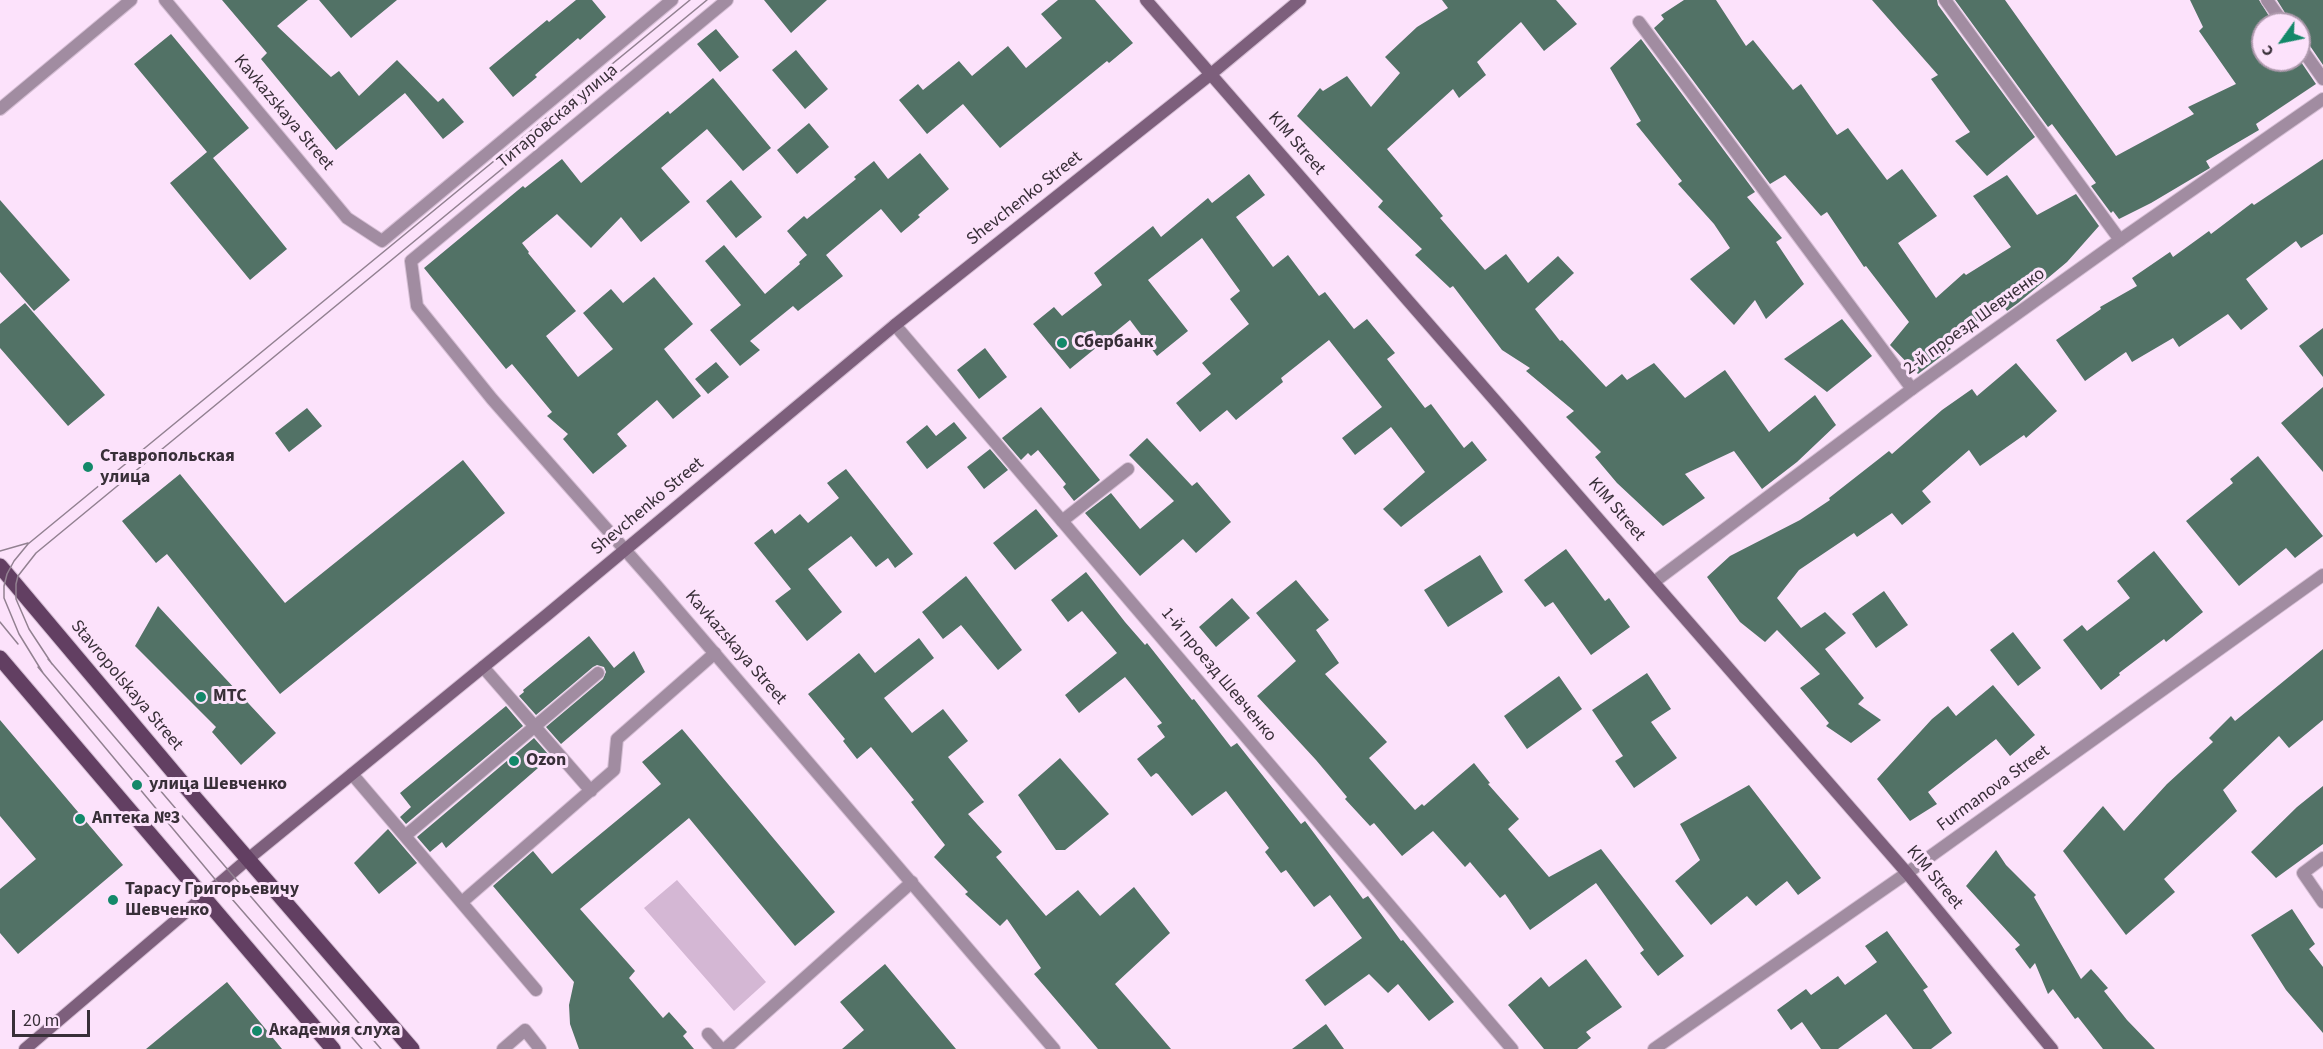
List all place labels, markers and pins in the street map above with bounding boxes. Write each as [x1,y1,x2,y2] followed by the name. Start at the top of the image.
[1074,332,1154,354] place label: Сбербанк
[1055,336,1069,350] marker: Сбербанк
[100,446,235,488] place label: Ставропольская улица
[81,460,95,474] marker: Ставропольская улица
[213,686,247,708] place label: МТС
[194,690,208,704] marker: МТС
[526,750,566,772] place label: Ozon
[507,754,521,768] marker: Ozon
[149,774,287,796] place label: улица Шевченко
[130,778,144,792] marker: улица Шевченко
[92,808,180,830] place label: Аптека №3
[73,812,87,826] marker: Аптека №3
[125,879,299,922] place label: Тарасу Григорьевичу Шевченко
[106,893,120,907] marker: Тарасу Григорьевичу Шевченко
[269,1020,400,1042] place label: Академия слуха
[250,1024,264,1038] marker: Академия слуха

